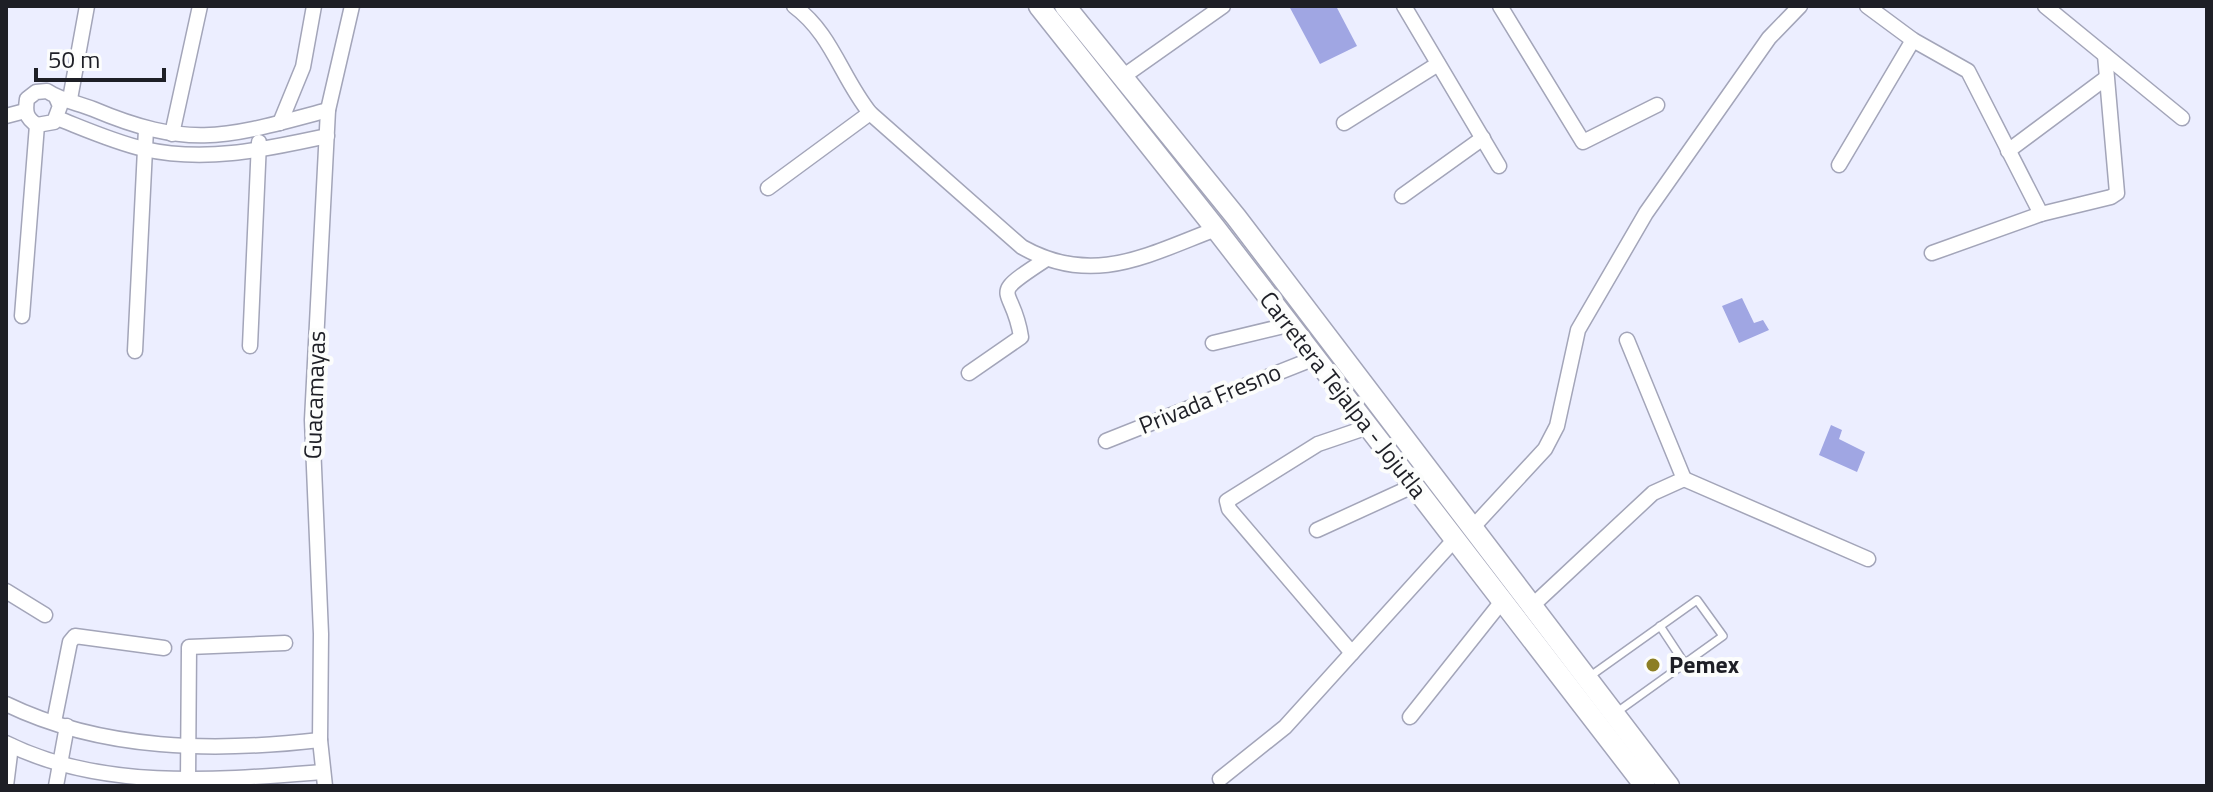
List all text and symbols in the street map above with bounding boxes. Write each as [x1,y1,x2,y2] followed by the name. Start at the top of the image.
[36,32,164,82] scale bar
[48,41,100,77] text: 50 m
[1251,283,1436,506] street label: Carretera Tejalpa - Jojutla
[294,330,334,460] street label: Guacamayas
[1133,353,1286,443] street label: Privada Fresno
[1669,646,1740,682] place label: Pemex
[1644,656,1662,674] marker: Pemex

